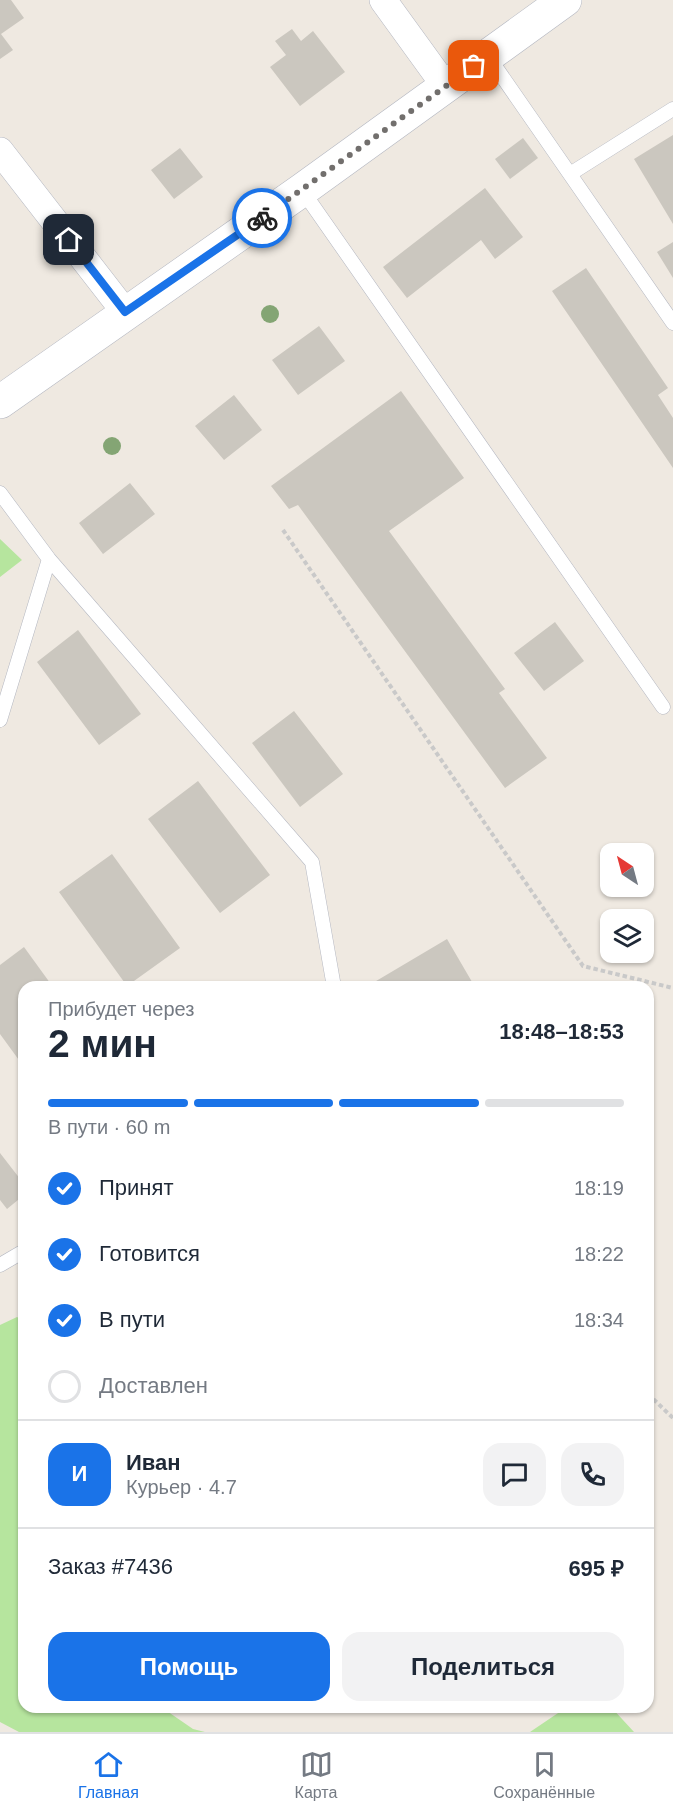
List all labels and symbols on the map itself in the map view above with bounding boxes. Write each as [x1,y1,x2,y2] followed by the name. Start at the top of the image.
[448,40,499,91] pin
[232,188,292,248] courier
[43,214,94,265] pin
[600,843,654,897] north arrow

